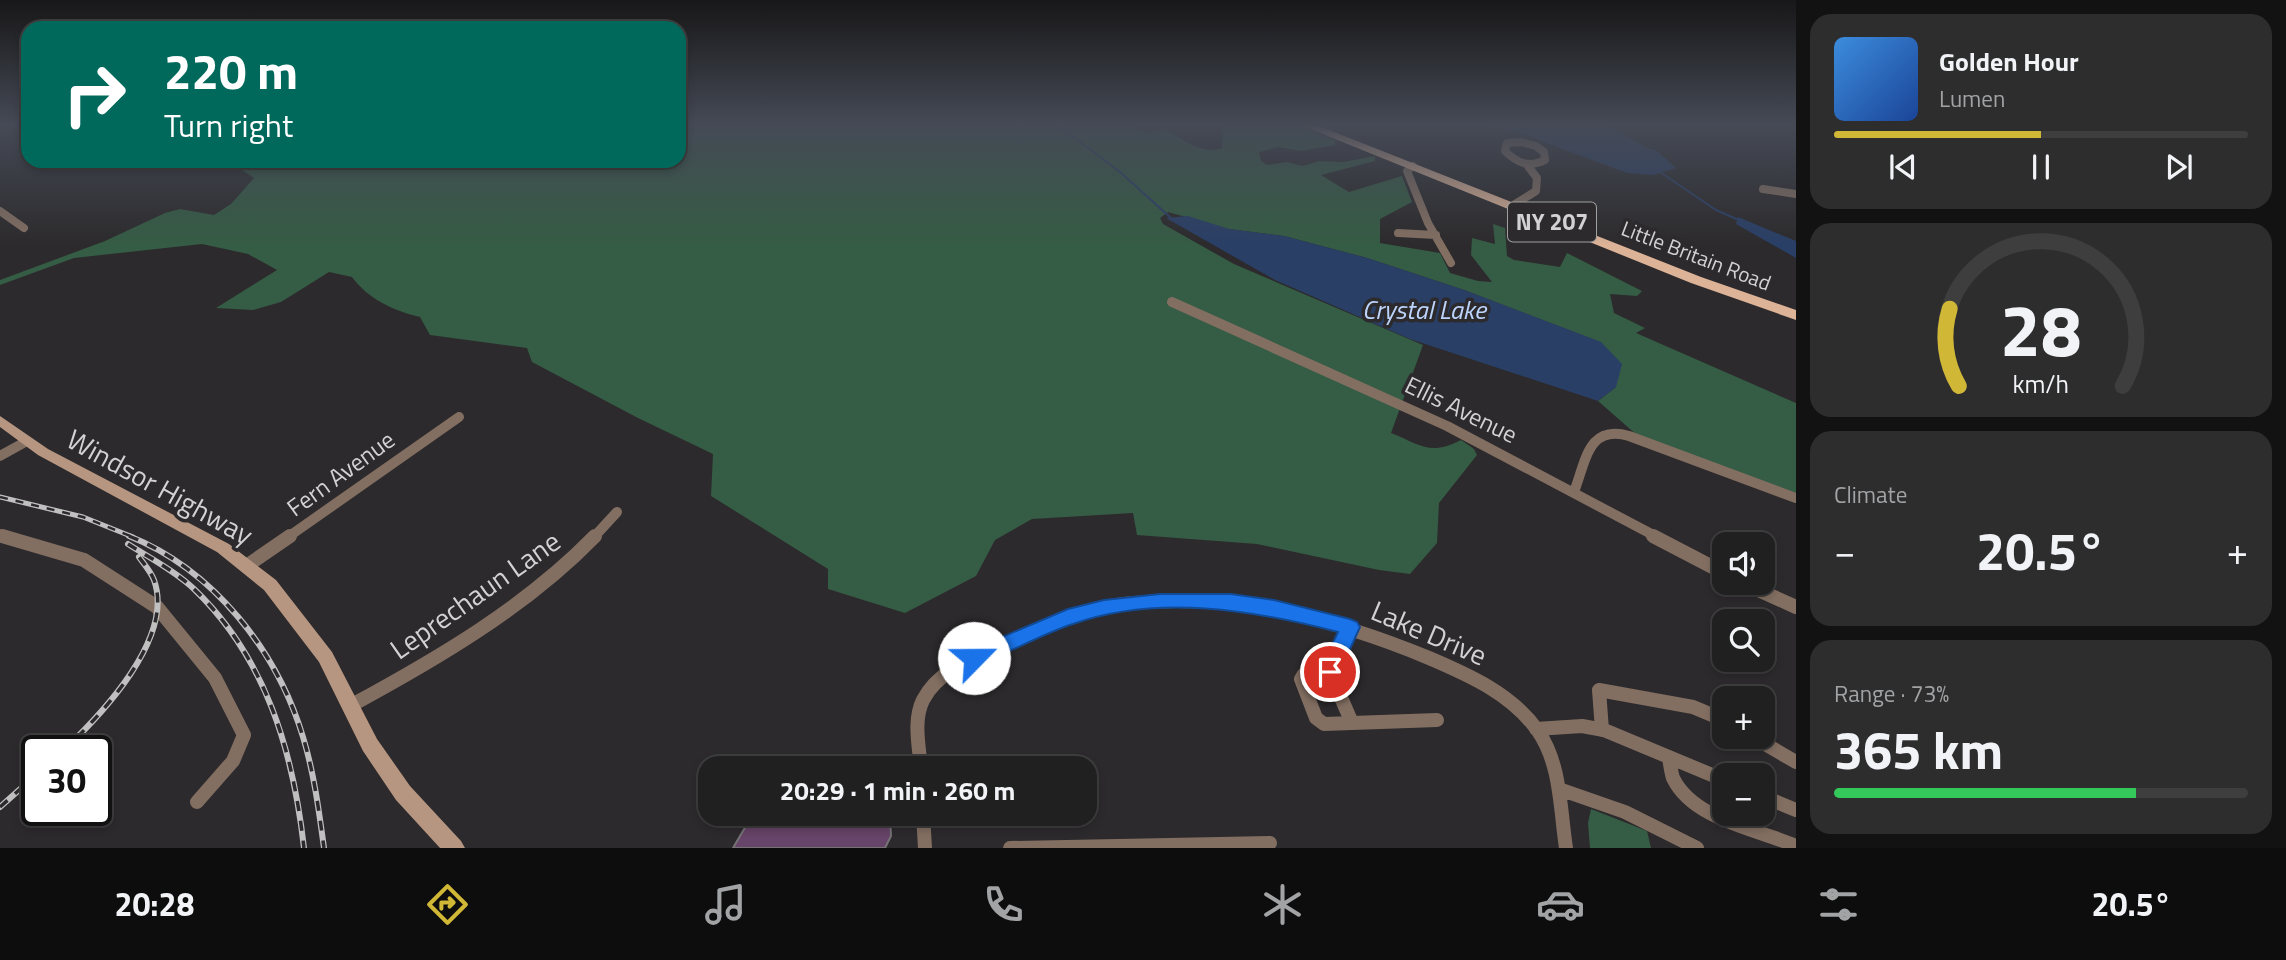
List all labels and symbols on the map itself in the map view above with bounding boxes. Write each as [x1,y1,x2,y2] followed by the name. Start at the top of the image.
[1508,202,1596,242] road number: NY 207
[1617,212,1776,298] street label: Little Britain Road
[1362,290,1488,329] water label: Crystal Lake
[1399,366,1524,452] street label: Ellis Avenue
[59,417,261,556] street label: Windsor Highway
[279,422,402,525] street label: Fern Avenue
[381,520,569,669] street label: Leprechaun Lane
[1365,589,1494,676] street label: Lake Drive
[937,621,1011,695] position arrow
[1300,642,1360,702] pin
[21,735,112,826] speed limit sign: 30

